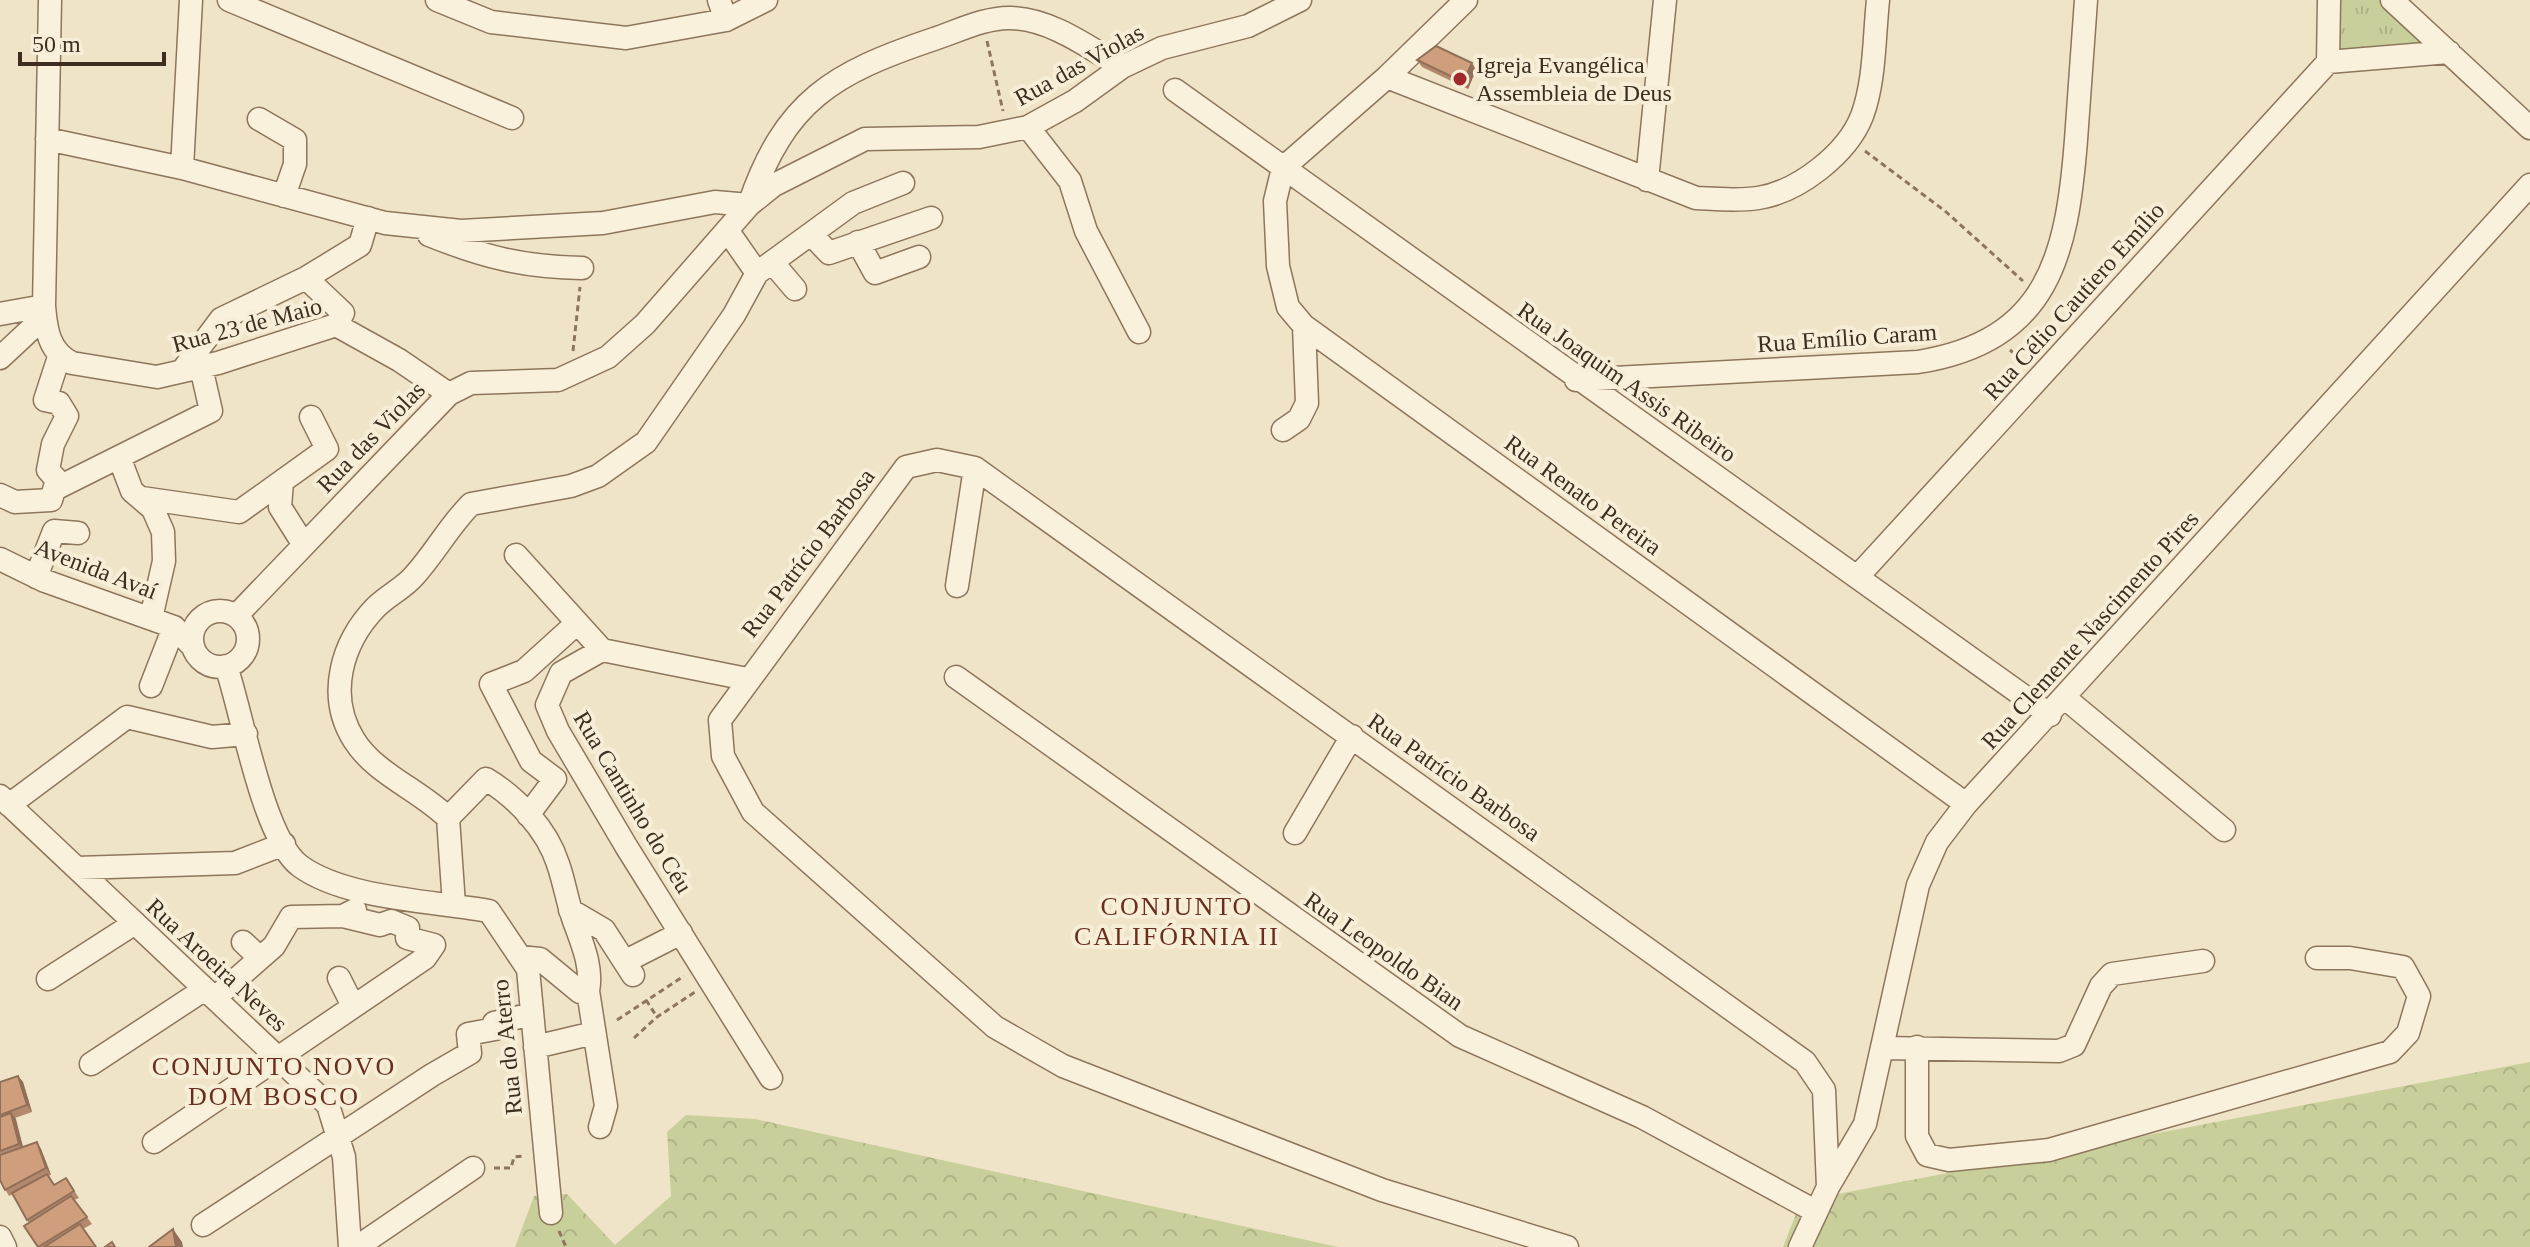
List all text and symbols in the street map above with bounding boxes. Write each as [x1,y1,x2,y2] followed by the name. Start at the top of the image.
[20,16,164,66] scale bar
[1010,19,1148,111] street label: Rua das Violas
[32,31,81,57] text: 50 m
[1476,52,1672,106] place label: Igreja Evangélica Assembleia de Deus
[1451,70,1469,88] marker: Igreja Evangélica Assembleia de Deus
[1978,197,2170,405] street label: Rua Célio Cautiero Emílio
[169,293,325,357] street label: Rua 23 de Maio
[1513,297,1741,467] street label: Rua Joaquim Assis Ribeiro
[1756,319,1938,357] street label: Rua Emílio Caram
[312,376,430,498] street label: Rua das Violas
[1500,430,1666,561] street label: Rua Renato Pereira
[736,463,880,642] street label: Rua Patrício Barbosa
[1976,506,2204,754] street label: Rua Clemente Nascimento Pires
[31,534,161,604] street label: Avenida Avaí
[568,706,698,898] street label: Rua Cantinho do Céu
[1363,708,1545,846] street label: Rua Patrício Barbosa
[1300,886,1468,1016] street label: Rua Leopoldo Bian
[1074,892,1280,951] district label: CONJUNTO CALIFÓRNIA II
[141,893,293,1037] street label: Rua Aroeira Neves
[487,978,527,1116] street label: Rua do Aterro
[152,1052,396,1111] district label: CONJUNTO NOVO DOM BOSCO

